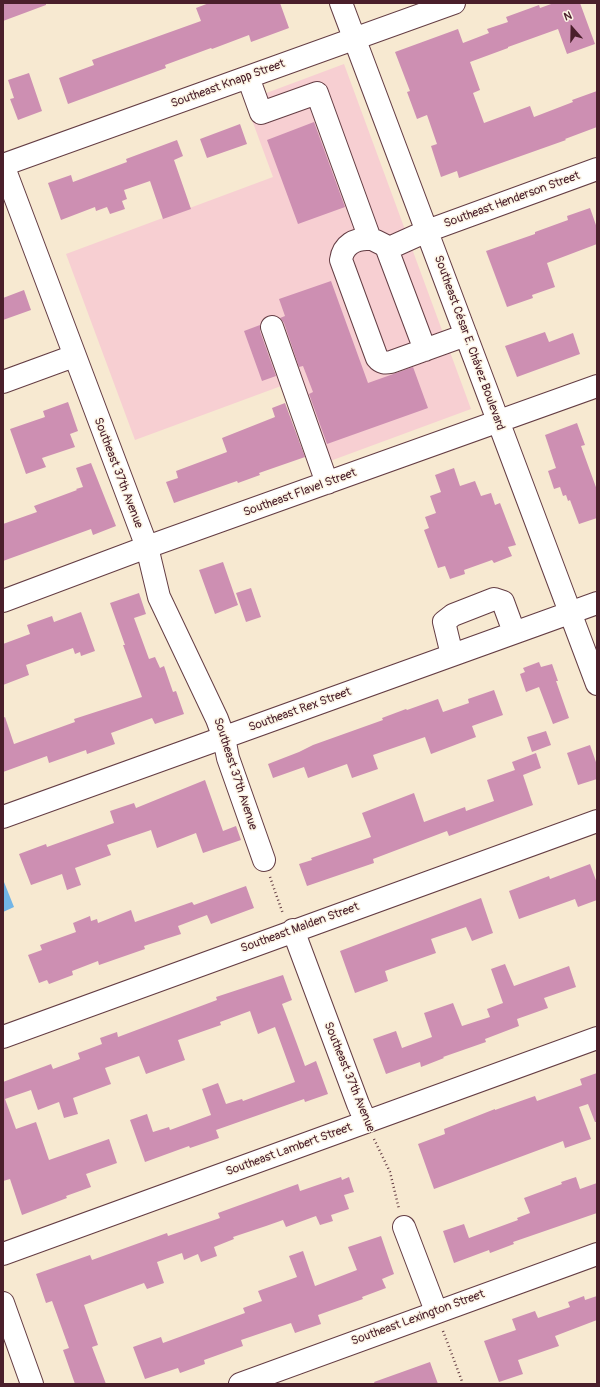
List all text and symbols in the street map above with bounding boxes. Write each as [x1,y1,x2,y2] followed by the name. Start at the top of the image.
[552,8,592,48] north arrow
[562,9,573,24] text: N
[169,57,287,111] street label: Southeast Knapp Street
[442,169,582,231] street label: Southeast Henderson Street
[431,254,507,432] street label: Southeast César E. Chávez Boulevard
[90,416,146,530] street label: Southeast 37th Avenue
[242,466,358,520] street label: Southeast Flavel Street
[247,685,353,735] street label: Southeast Rex Street
[210,716,260,832] street label: Southeast 37th Avenue
[239,900,361,956] street label: Southeast Malden Street
[320,1020,378,1134] street label: Southeast 37th Avenue
[224,1120,354,1180] street label: Southeast Lambert Street
[349,1287,487,1349] street label: Southeast Lexington Street

